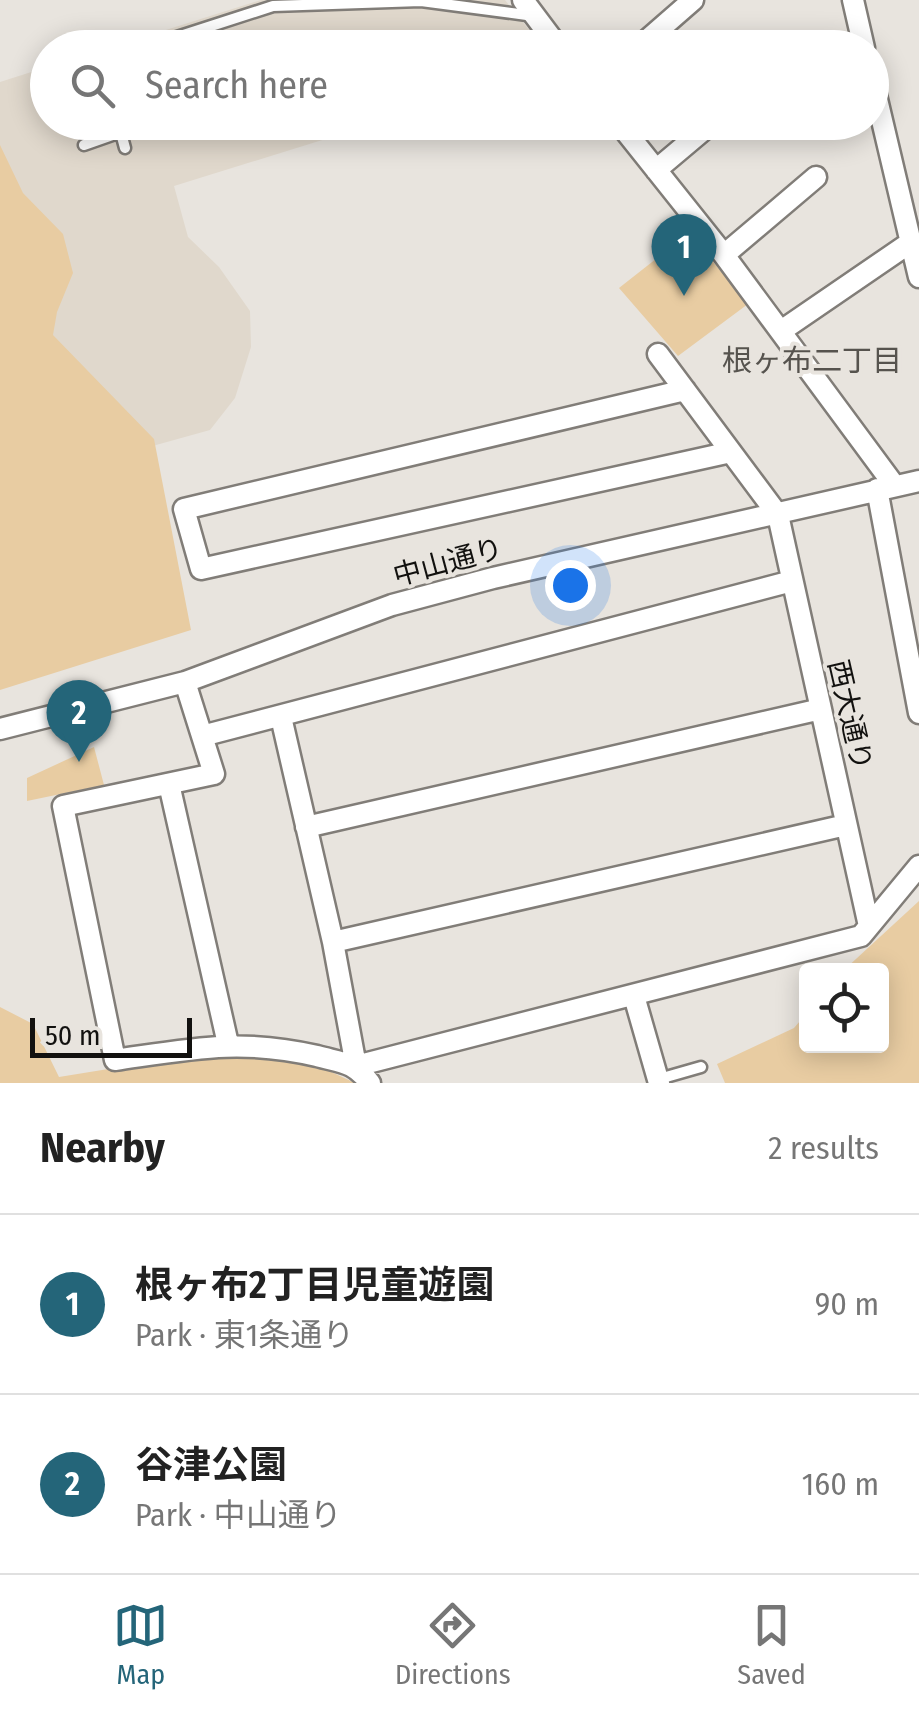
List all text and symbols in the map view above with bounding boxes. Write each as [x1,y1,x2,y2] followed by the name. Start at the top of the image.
[30,30,889,140] search box
[65,58,120,113] icon: search
[145,62,328,108] text: Search here
[652,214,716,296] pin: 1
[722,343,902,379] district label: 根ヶ布二丁目
[390,532,506,592] street label: 中山通り
[545,560,596,611] your location
[821,657,879,773] street label: 西大通り
[46,680,112,762] pin: 2
[799,963,889,1053] map controls
[799,963,889,1053] button: locate
[30,1013,192,1058] scale bar
[45,1019,101,1052] text: 50 m
[40,1123,165,1173] text: Nearby
[768,1129,879,1167] text: 2 results
[135,1262,495,1308] text: 根ヶ布2丁目児童遊園
[66,1285,79,1323] text: 1
[815,1285,879,1323] text: 90 m
[135,1316,354,1354] text: Park · 東1条通り
[135,1442,287,1488] text: 谷津公園
[65,1465,80,1503] text: 2
[802,1465,879,1503] text: 160 m
[135,1496,342,1534] text: Park · 中山通り
[113,1598,168,1691] tab: Map
[395,1598,511,1691] tab: Directions
[737,1598,806,1691] tab: Saved

